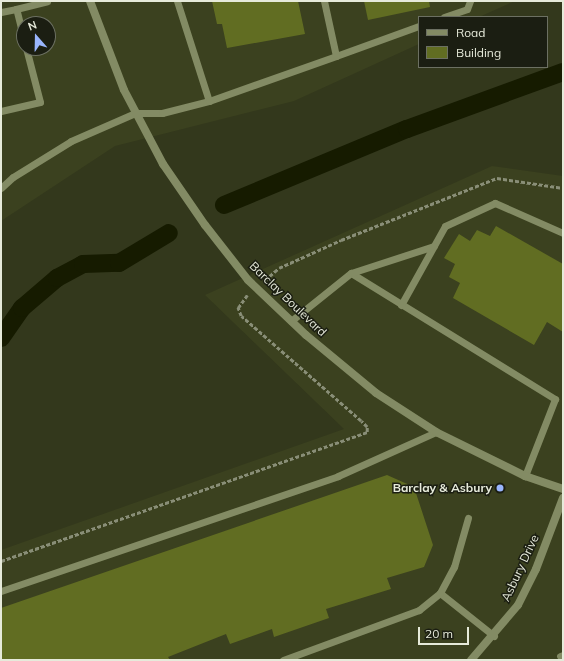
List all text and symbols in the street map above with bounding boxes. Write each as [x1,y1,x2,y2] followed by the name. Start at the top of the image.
[16,16,56,56] north arrow
[418,16,548,68] legend
[26,18,39,34] text: N
[456,25,485,40] text: Road
[456,45,501,60] text: Building
[247,259,329,339] street label: Barclay Boulevard
[393,481,492,495] place label: Barclay & Asbury
[495,483,505,493] marker: Barclay & Asbury
[498,532,542,604] street label: Asbury Drive
[420,619,471,645] scale bar
[425,626,453,641] text: 20 m

